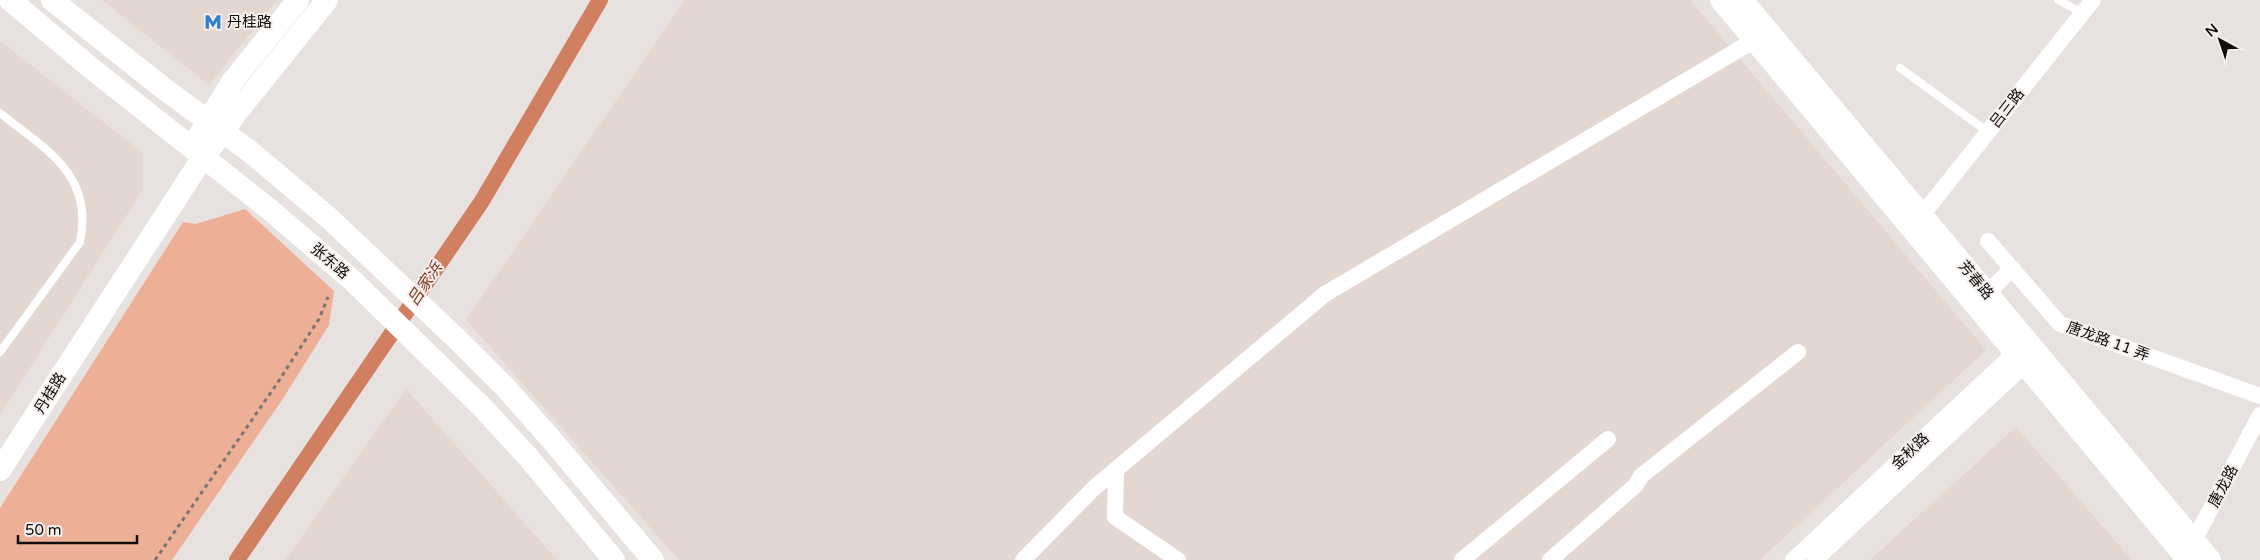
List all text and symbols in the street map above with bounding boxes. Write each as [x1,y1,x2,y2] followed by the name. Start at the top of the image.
[203,12,223,32] metro station icon: 丹桂路
[227,13,272,31] place label: 丹桂路
[2195,15,2245,65] north arrow
[2202,20,2222,41] text: N
[1986,85,2028,131] street label: 吕三路
[307,239,353,283] street label: 张东路
[403,257,448,309] water label: 吕家浜
[1955,257,1997,303] street label: 芳春路
[2064,318,2152,364] street label: 唐龙路 11 弄
[30,369,70,417] street label: 丹桂路
[1887,429,1933,473] street label: 金秋路
[2204,462,2242,510] street label: 唐龙路
[18,512,136,544] scale bar
[25,521,62,539] text: 50 m

